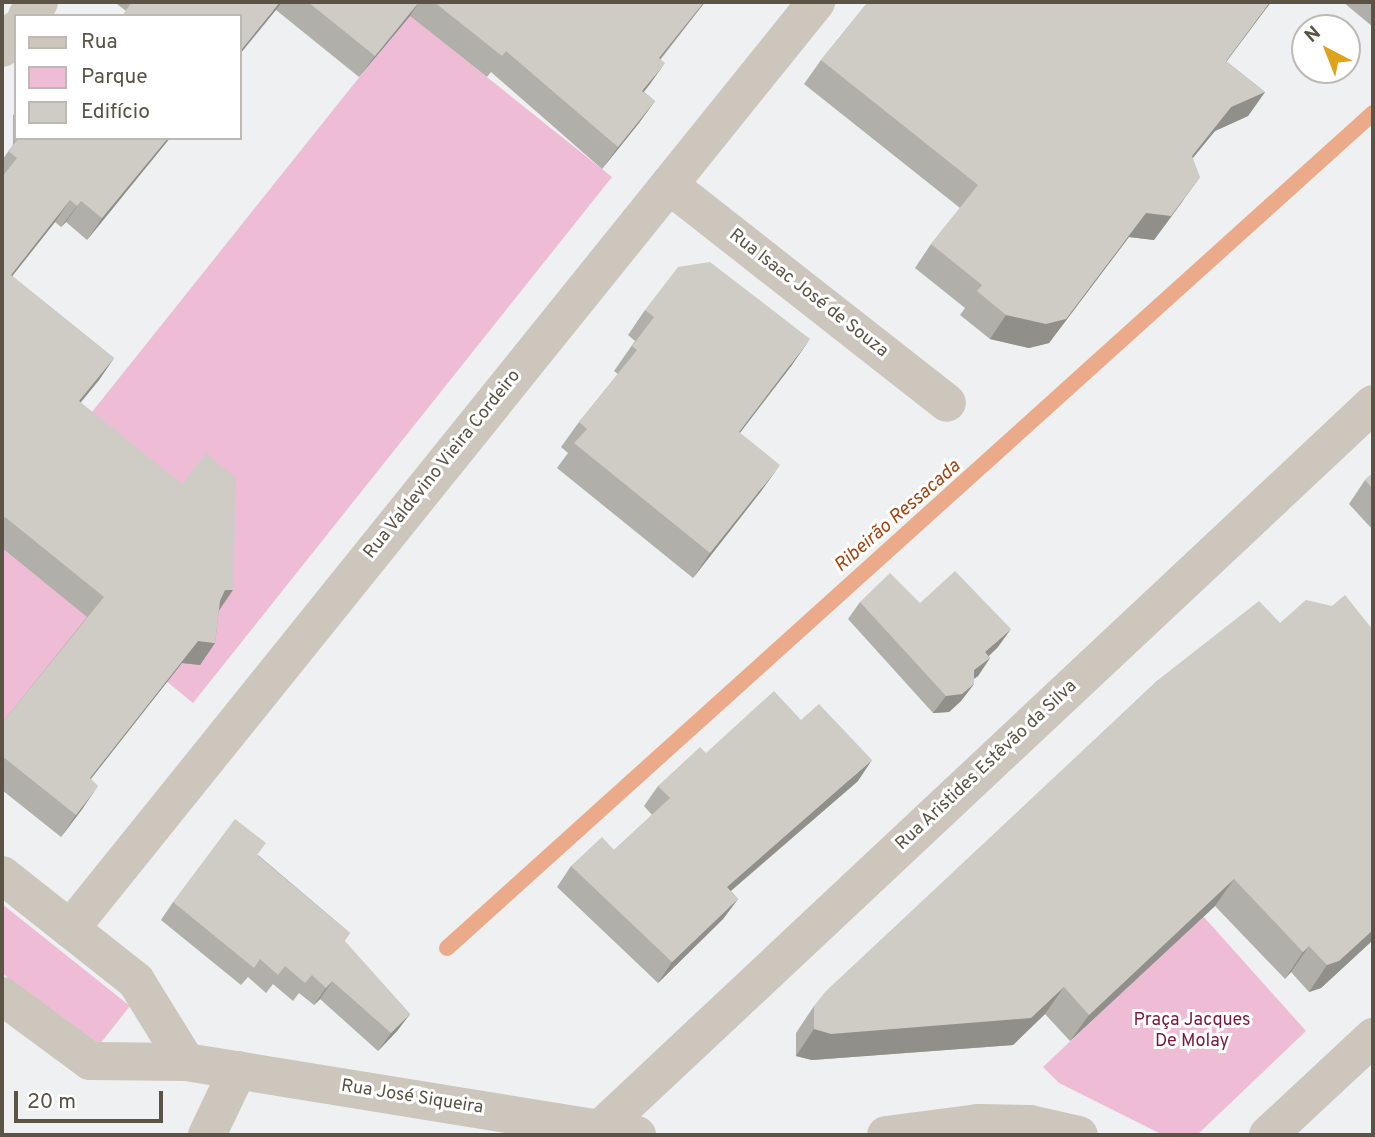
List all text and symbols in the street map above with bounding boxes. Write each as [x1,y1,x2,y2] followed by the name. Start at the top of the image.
[14,14,242,140] legend
[1291,14,1361,84] north arrow
[1300,21,1326,48] text: N
[81,29,118,56] text: Rua
[81,64,148,91] text: Parque
[81,99,150,126] text: Edifício
[724,225,892,363] street label: Rua Isaac José de Souza
[360,366,526,564] street label: Rua Valdevino Vieira Cordeiro
[830,456,966,578] water label: Ribeirão Ressacada
[892,676,1082,856] street label: Rua Aristides Estêvão da Silva
[1133,1011,1251,1054] park label: Praça Jacques De Molay
[339,1076,485,1120] street label: Rua José Siqueira
[18,1078,166,1122] scale bar
[27,1089,76,1116] text: 20 m

